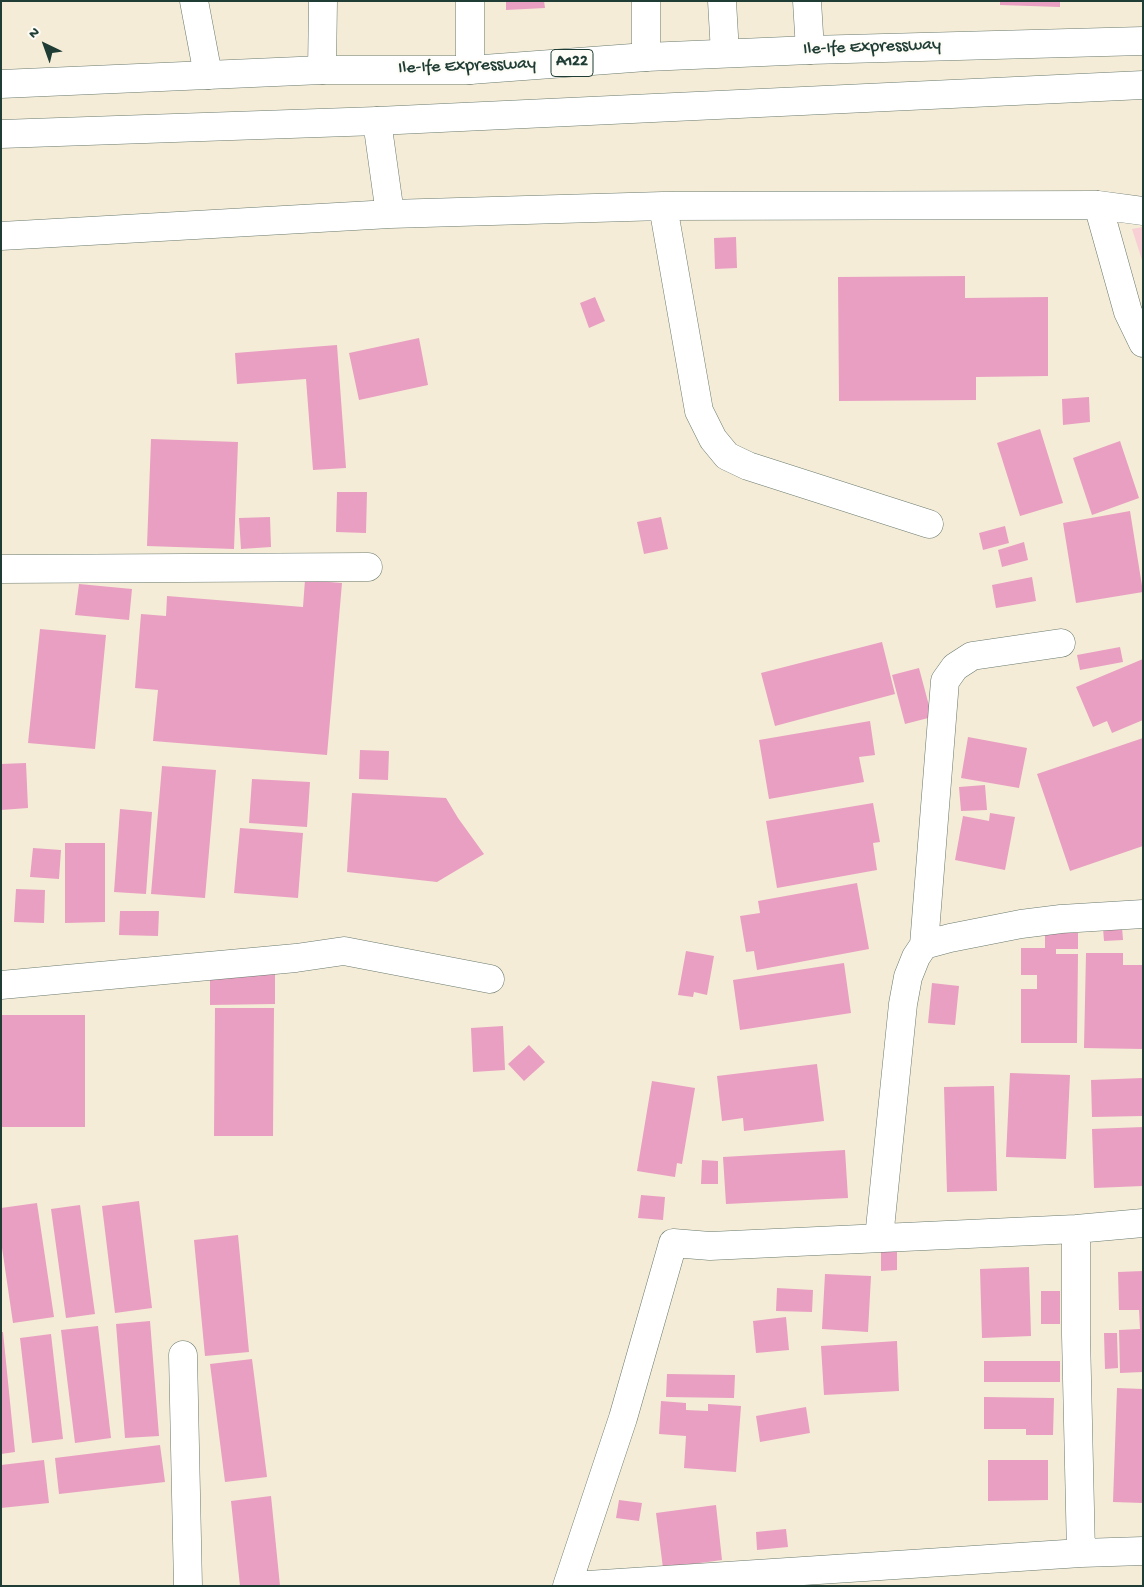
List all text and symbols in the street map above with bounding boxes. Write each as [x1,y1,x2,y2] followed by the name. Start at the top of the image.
[20,20,70,70] north arrow
[26,24,44,43] text: N
[803,35,941,61] street label: Ile-Ife Expressway
[551,49,593,76] road number: A122
[398,54,536,80] street label: Ile-Ife Expressway

